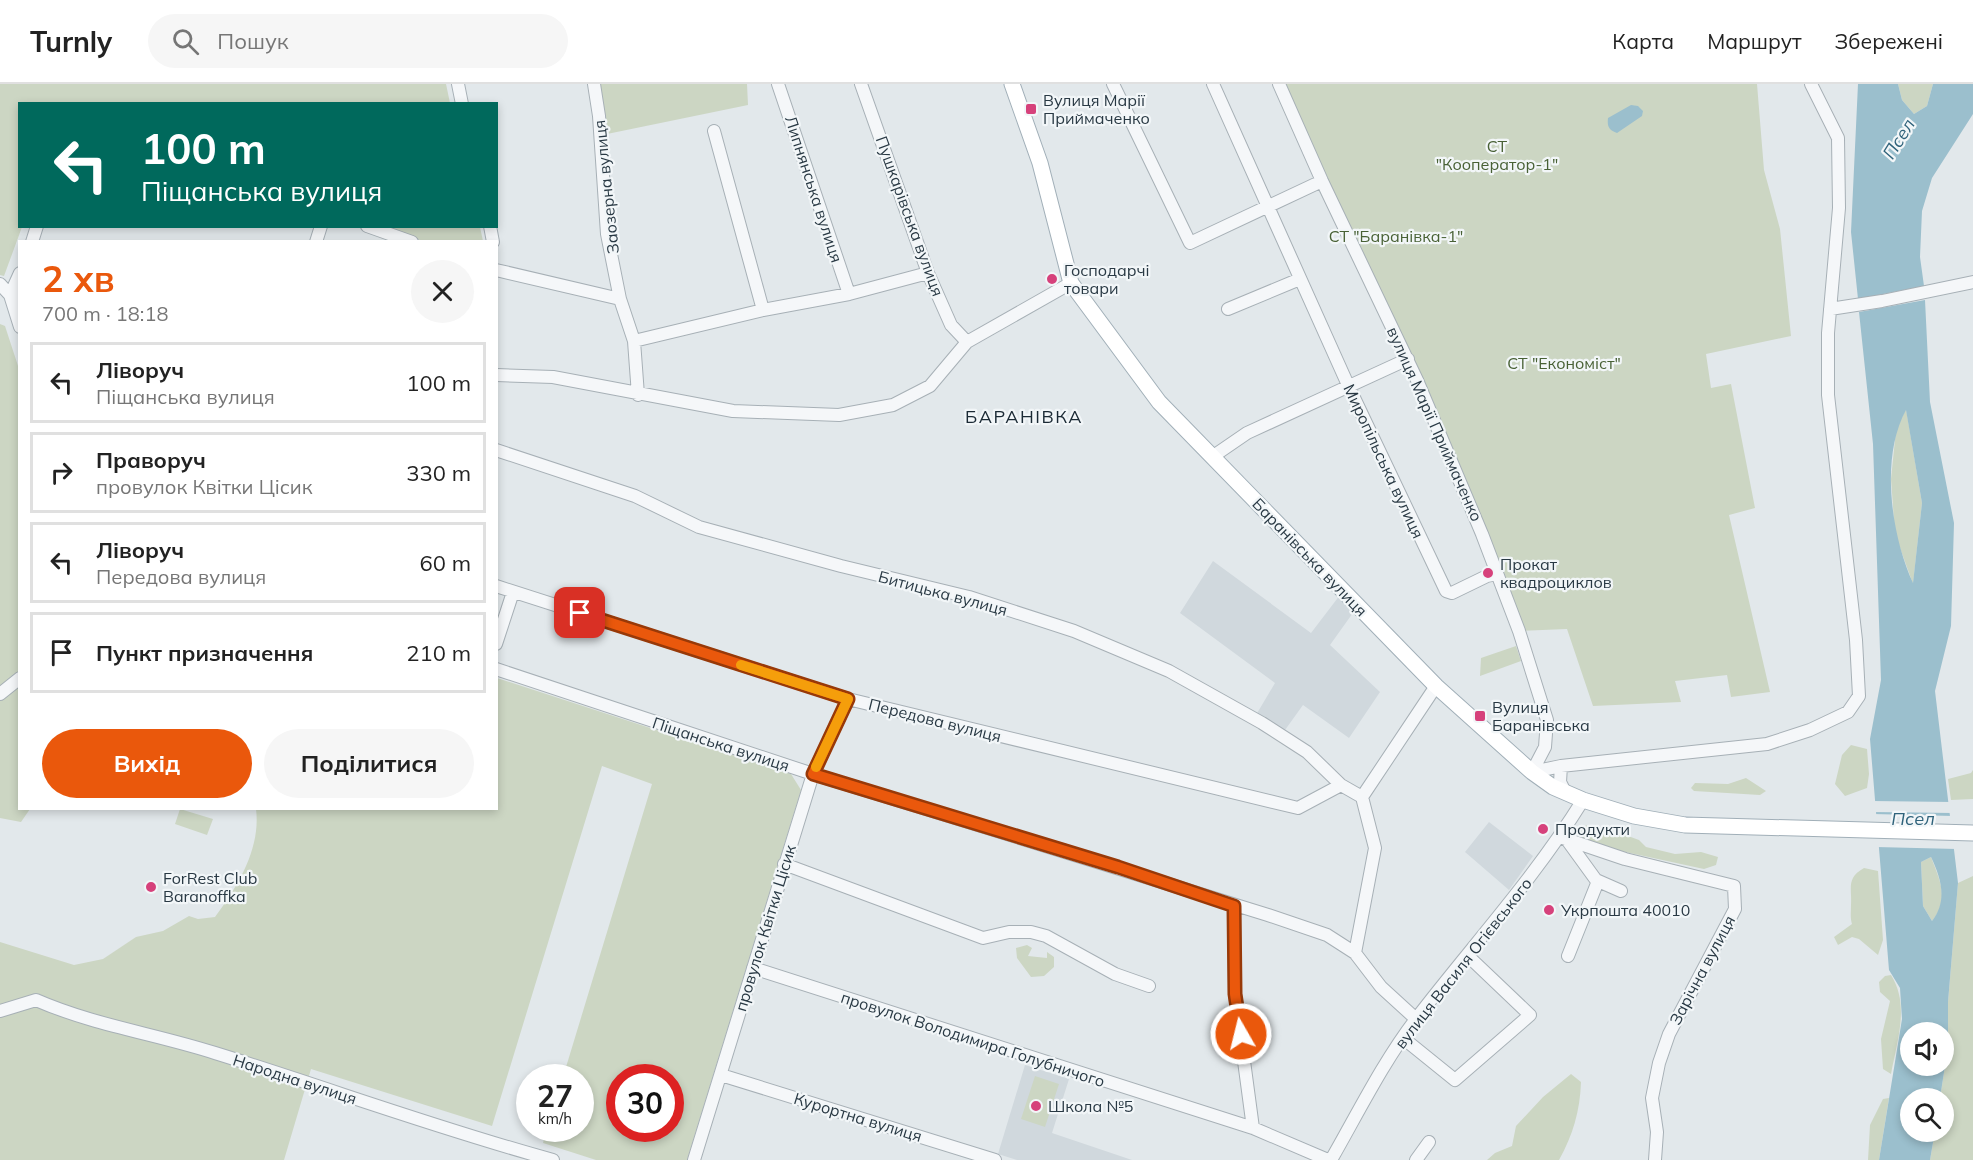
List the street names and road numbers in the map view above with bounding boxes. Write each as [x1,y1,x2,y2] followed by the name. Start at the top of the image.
[781,113,847,265] street label: Липнянська вулиця
[589,119,623,255] street label: Заозерна вулиця
[872,133,948,299] street label: Пушкарівська вулиця
[1383,324,1487,524] street label: вулиця Марії Приймаченко
[1339,381,1429,541] street label: Миропільська вулиця
[1248,494,1372,620] street label: Баранівська вулиця
[876,566,1010,620] street label: Битицька вулиця
[867,694,1003,746] street label: Передова вулиця
[650,712,792,776] street label: Піщанська вулиця
[730,842,800,1014] street label: провулок Квітки Цісик
[1390,874,1536,1052] street label: вулиця Василя Огієвського
[1665,912,1739,1028] street label: Зарічна вулиця
[838,987,1108,1091] street label: провулок Володимира Голубничого
[231,1050,359,1108] street label: Народна вулиця
[791,1088,925,1146] street label: Курортна вулиця

